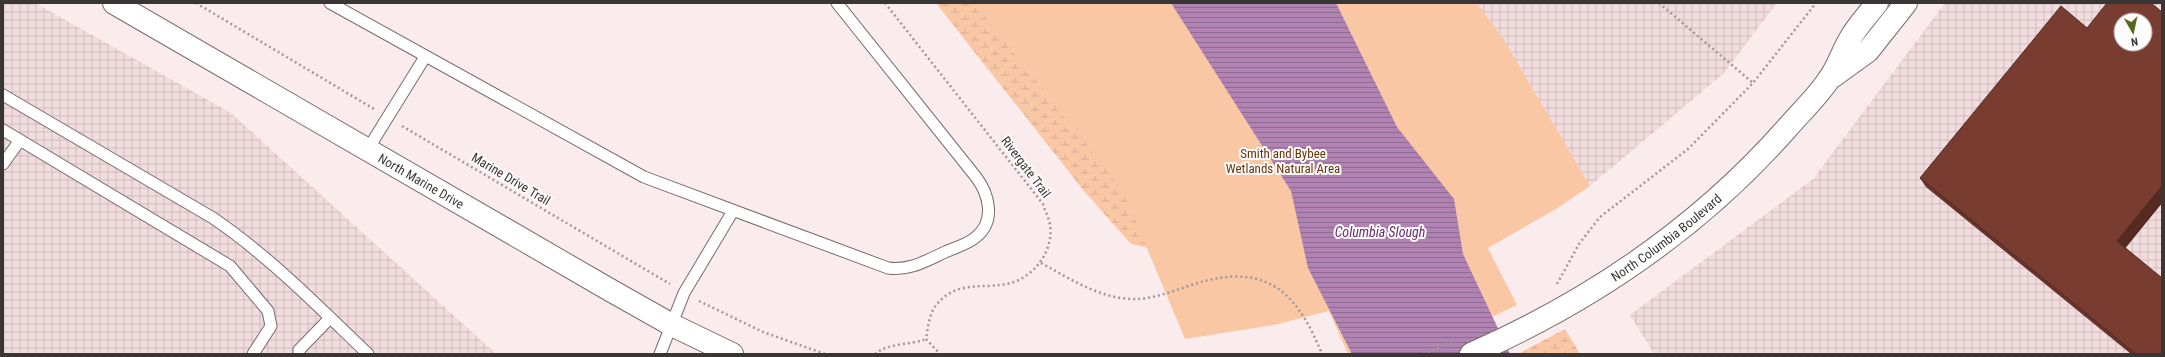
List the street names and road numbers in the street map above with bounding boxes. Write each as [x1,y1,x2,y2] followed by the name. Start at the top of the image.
[998,133,1054,201] street label: Rivergate Trail
[376,150,467,211] street label: North Marine Drive
[469,150,553,208] street label: Marine Drive Trail
[1608,191,1724,284] street label: North Columbia Boulevard

